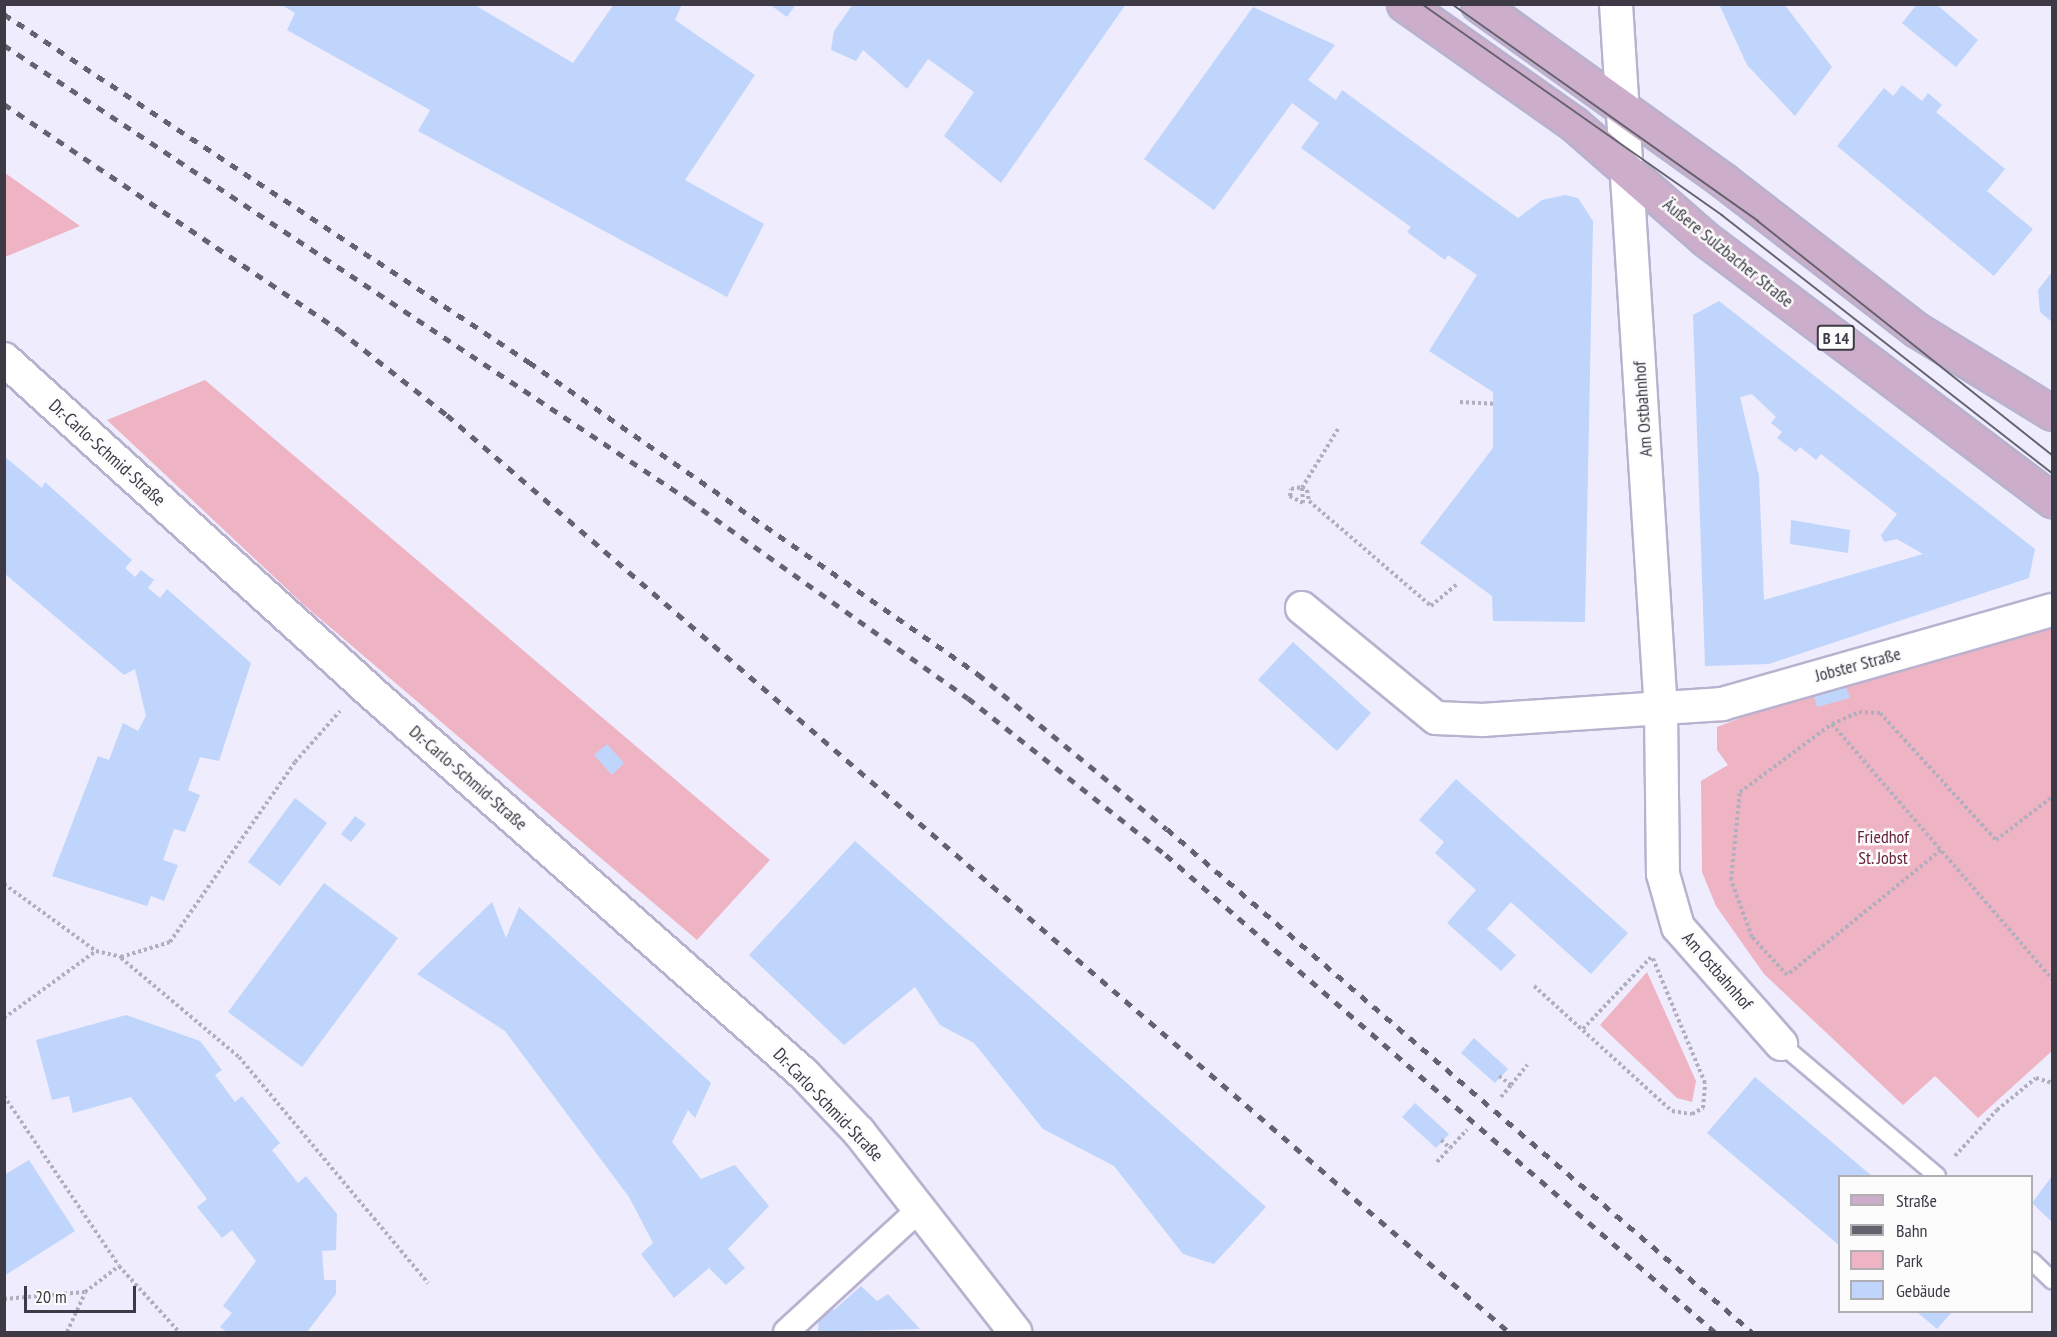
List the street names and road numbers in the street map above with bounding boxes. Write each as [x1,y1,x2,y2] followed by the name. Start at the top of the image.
[1658,194,1798,312] street label: Äußere Sulzbacher Straße
[1816,325,1856,351] road number: B 14
[1629,360,1657,458] street label: Am Ostbahnhof
[44,395,170,511] street label: Dr.-Carlo-Schmid-Straße
[1813,643,1903,687] street label: Jobster Straße
[405,721,531,835] street label: Dr.-Carlo-Schmid-Straße
[1677,928,1757,1014] street label: Am Ostbahnhof
[768,1044,888,1166] street label: Dr.-Carlo-Schmid-Straße

